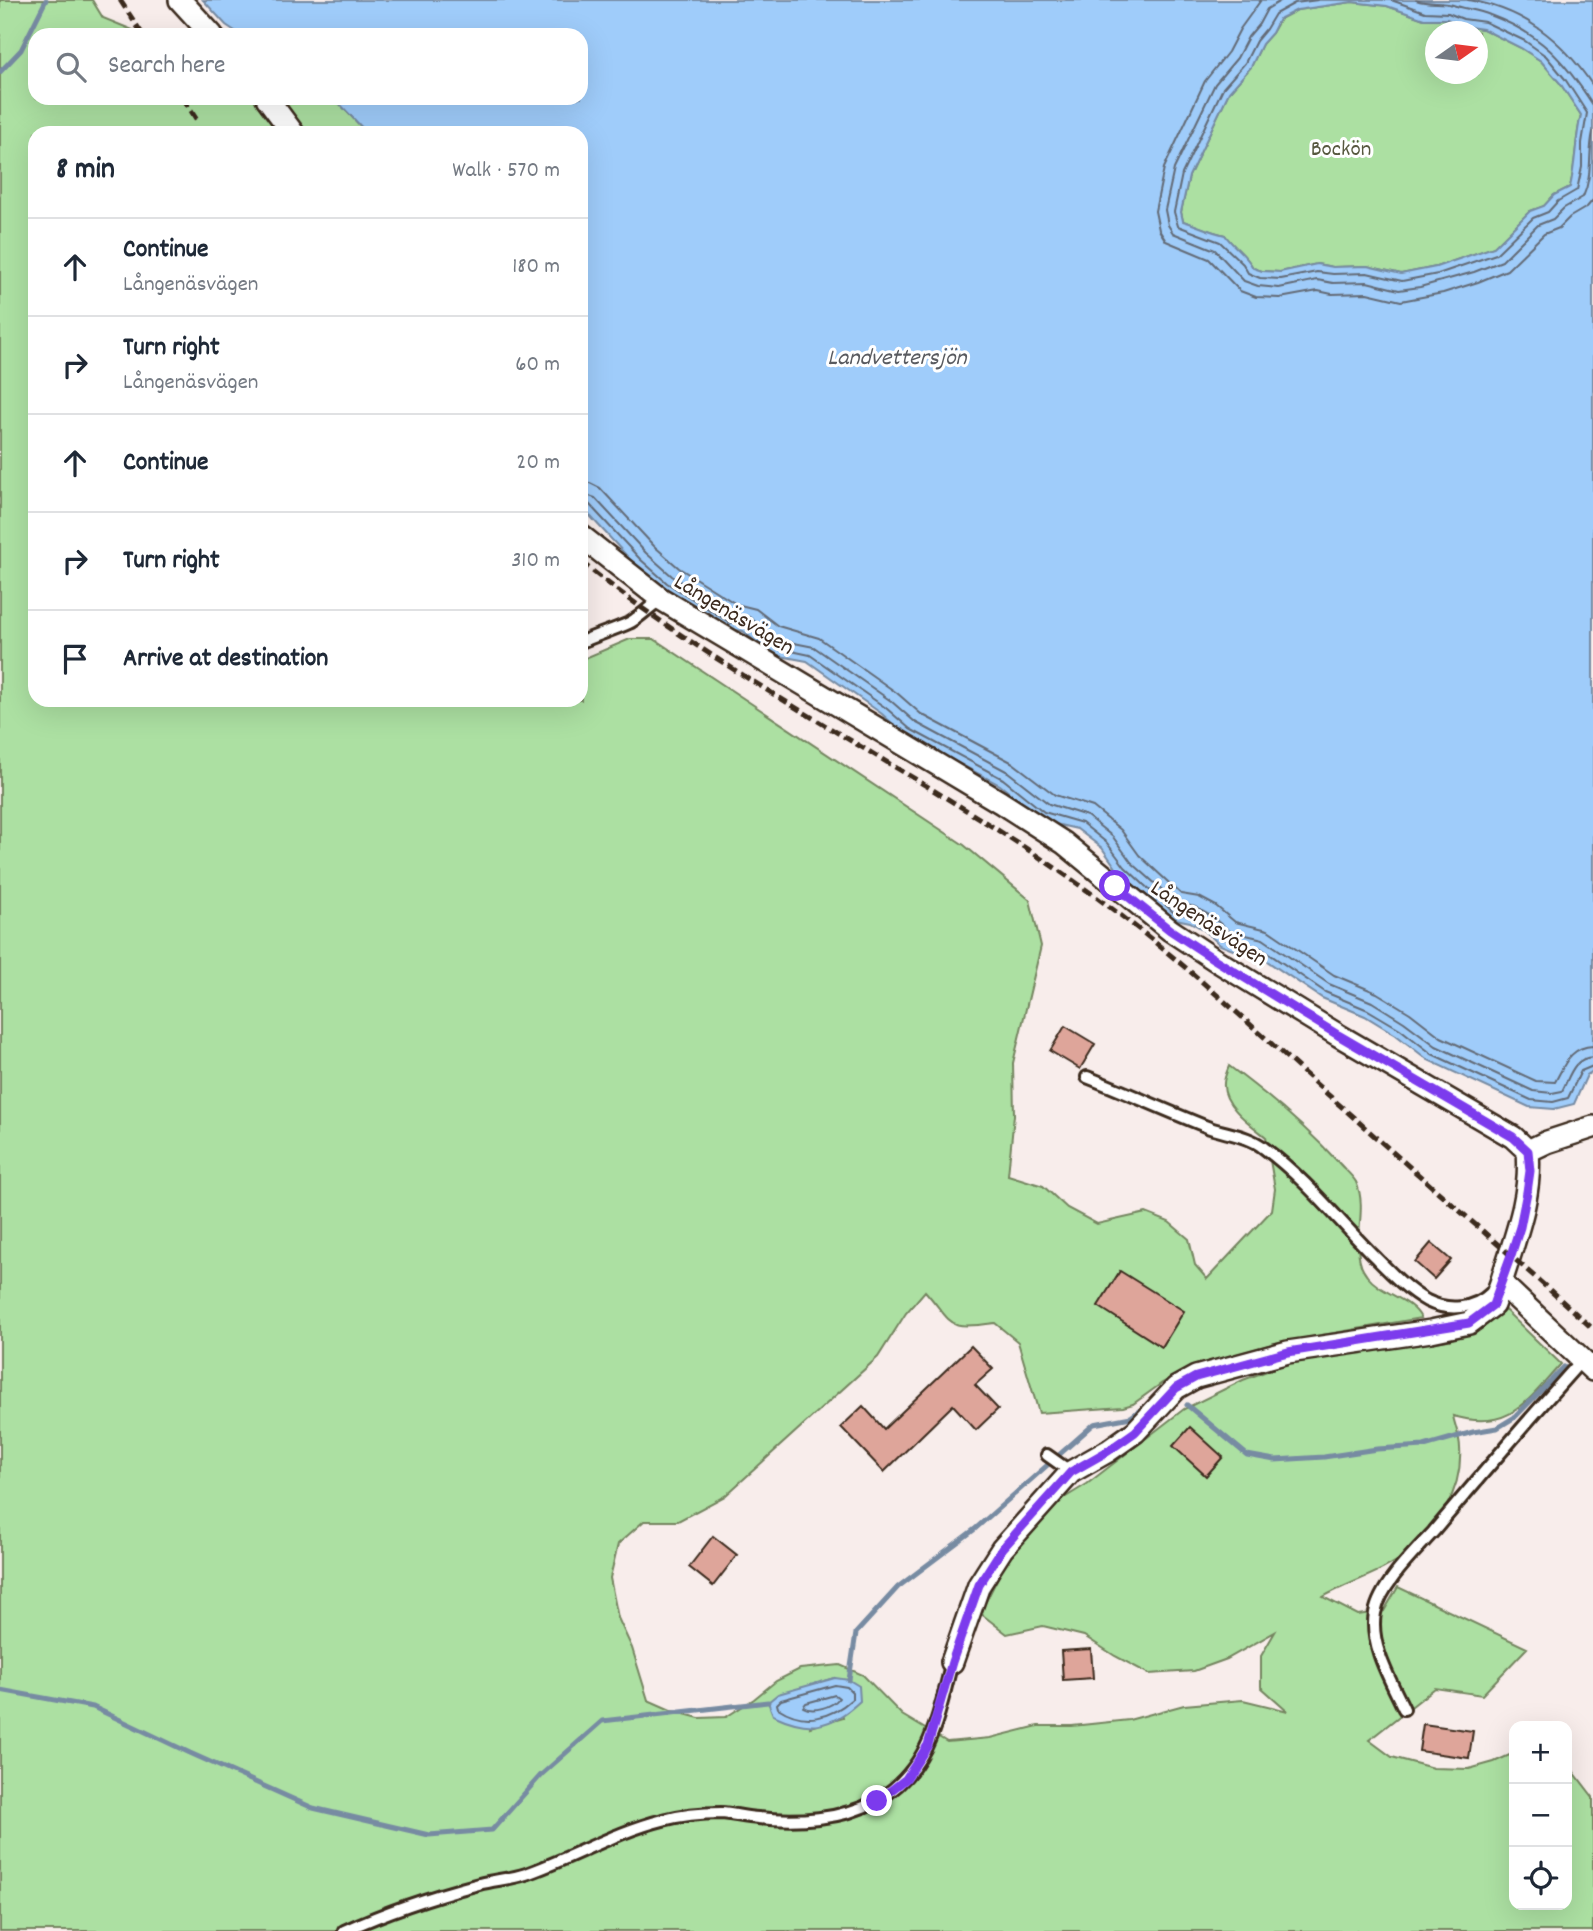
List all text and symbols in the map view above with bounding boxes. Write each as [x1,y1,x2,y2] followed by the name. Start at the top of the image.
[1425,21,1488,84] north arrow
[28,28,588,105] search box
[52,48,90,86] icon: search
[108,48,226,85] text: Search here
[1311,134,1371,167] park label: Bockön
[56,150,115,193] text: 8 min
[452,155,560,188] text: Walk · 570 m
[123,232,208,269] text: Continue
[56,248,94,286] icon: ahead
[512,251,560,284] text: 180 m
[123,269,258,302] text: Långenäsvägen
[123,330,220,367] text: Turn right
[827,342,968,376] water label: Landvettersjön
[56,346,94,384] icon: right
[515,349,560,382] text: 60 m
[123,367,258,400] text: Långenäsvägen
[56,444,94,482] icon: ahead
[123,445,208,482] text: Continue
[516,447,560,480] text: 20 m
[56,542,94,580] icon: right
[123,543,220,580] text: Turn right
[511,545,560,578] text: 310 m
[667,567,800,665] street label: Långenäsvägen
[56,640,94,678] icon: arrive
[123,641,328,678] text: Arrive at destination
[1099,870,1130,901] route start
[1143,873,1273,976] street label: Långenäsvägen
[1509,1721,1572,1910] map controls
[1509,1721,1572,1784] button: +
[1509,1784,1572,1847] button: −
[861,1785,892,1816] route end
[1509,1847,1572,1910] button: locate

